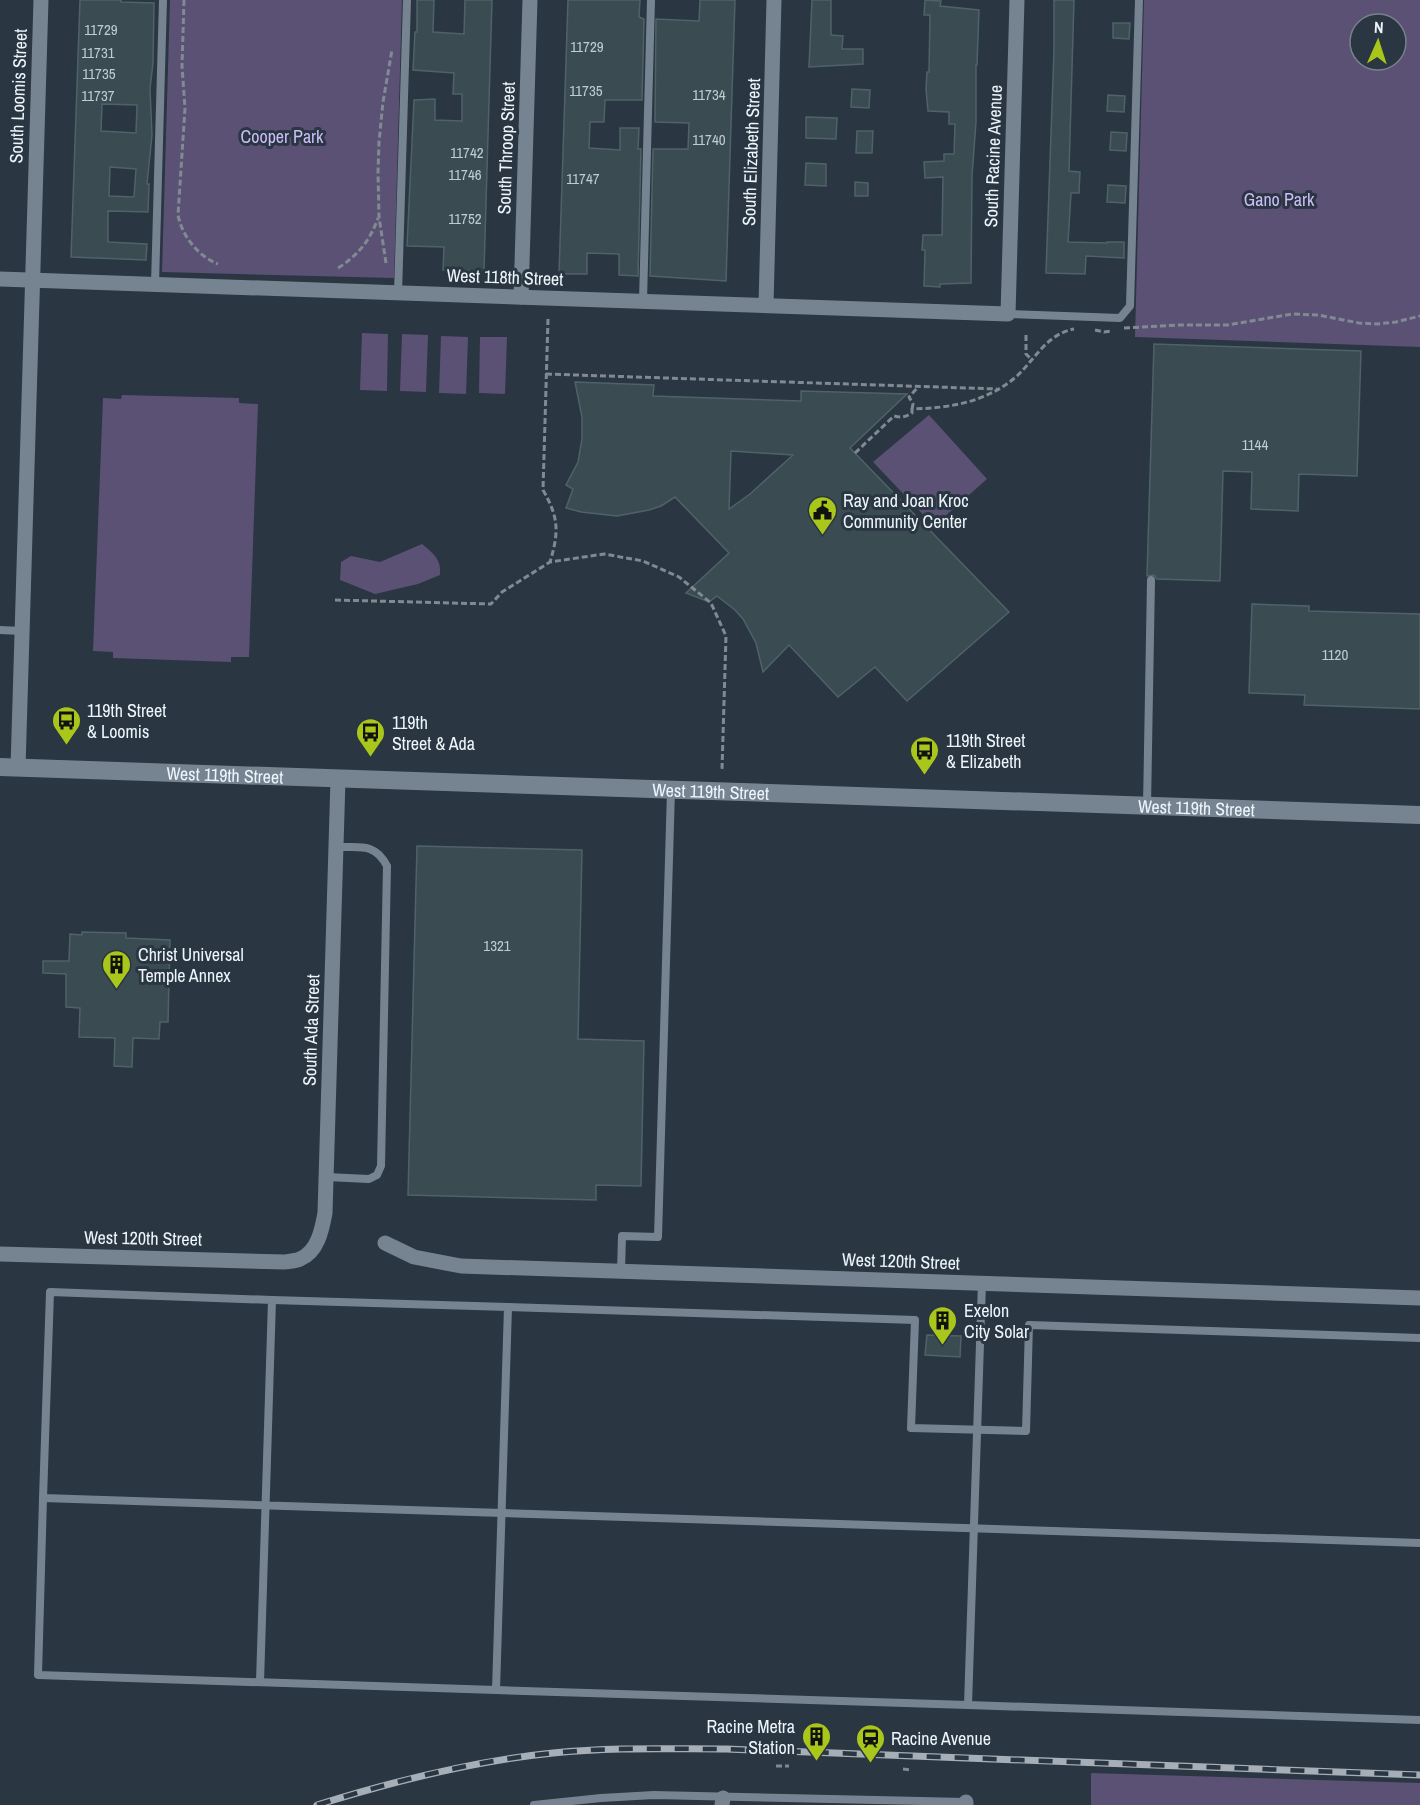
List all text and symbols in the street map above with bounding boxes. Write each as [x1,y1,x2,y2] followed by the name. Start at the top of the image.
[1348,12,1408,72] north arrow
[1373,16,1384,38] text: N
[84,19,118,40] house number: 11729
[3,28,33,164] street label: South Loomis Street
[570,36,604,57] house number: 11729
[81,42,115,63] house number: 11731
[82,63,116,84] house number: 11735
[736,78,766,226] street label: South Elizabeth Street
[569,80,603,101] house number: 11735
[491,81,521,215] street label: South Throop Street
[692,84,726,105] house number: 11734
[978,84,1008,228] street label: South Racine Avenue
[81,85,115,106] house number: 11737
[241,124,324,149] park label: Cooper Park
[692,129,726,150] house number: 11740
[450,142,484,163] house number: 11742
[448,164,482,185] house number: 11746
[566,168,600,189] house number: 11747
[1244,187,1315,212] park label: Gano Park
[448,208,482,229] house number: 11752
[446,262,564,292] street label: West 118th Street
[1242,434,1268,455] house number: 1144
[843,488,969,534] place label: Ray and Joan Kroc Community Center
[806,494,838,536] public building icon: Ray and Joan Kroc Community Center
[1322,644,1348,665] house number: 1120
[87,698,166,744] place label: 119th Street & Loomis
[50,704,82,746] bus stop icon: 119th Street & Loomis
[392,710,475,756] place label: 119th Street & Ada
[355,716,387,758] bus stop icon: 119th Street & Ada
[946,728,1025,774] place label: 119th Street & Elizabeth
[909,734,941,776] bus stop icon: 119th Street & Elizabeth
[166,760,284,789] street label: West 119th Street
[652,777,769,805] street label: West 119th Street
[1137,793,1255,822] street label: West 119th Street
[483,935,511,956] house number: 1321
[138,942,244,988] place label: Christ Universal Temple Annex
[101,948,133,990] building icon: Christ Universal Temple Annex
[297,974,325,1086] street label: South Ada Street
[84,1224,202,1252] street label: West 120th Street
[842,1246,960,1276] street label: West 120th Street
[964,1298,1029,1344] place label: Exelon City Solar
[927,1304,959,1346] building icon: Exelon City Solar
[706,1714,795,1760] place label: Racine Metra Station
[800,1720,832,1762] building icon: Racine Metra Station
[854,1722,886,1764] station icon: Racine Avenue
[891,1726,991,1751] place label: Racine Avenue

